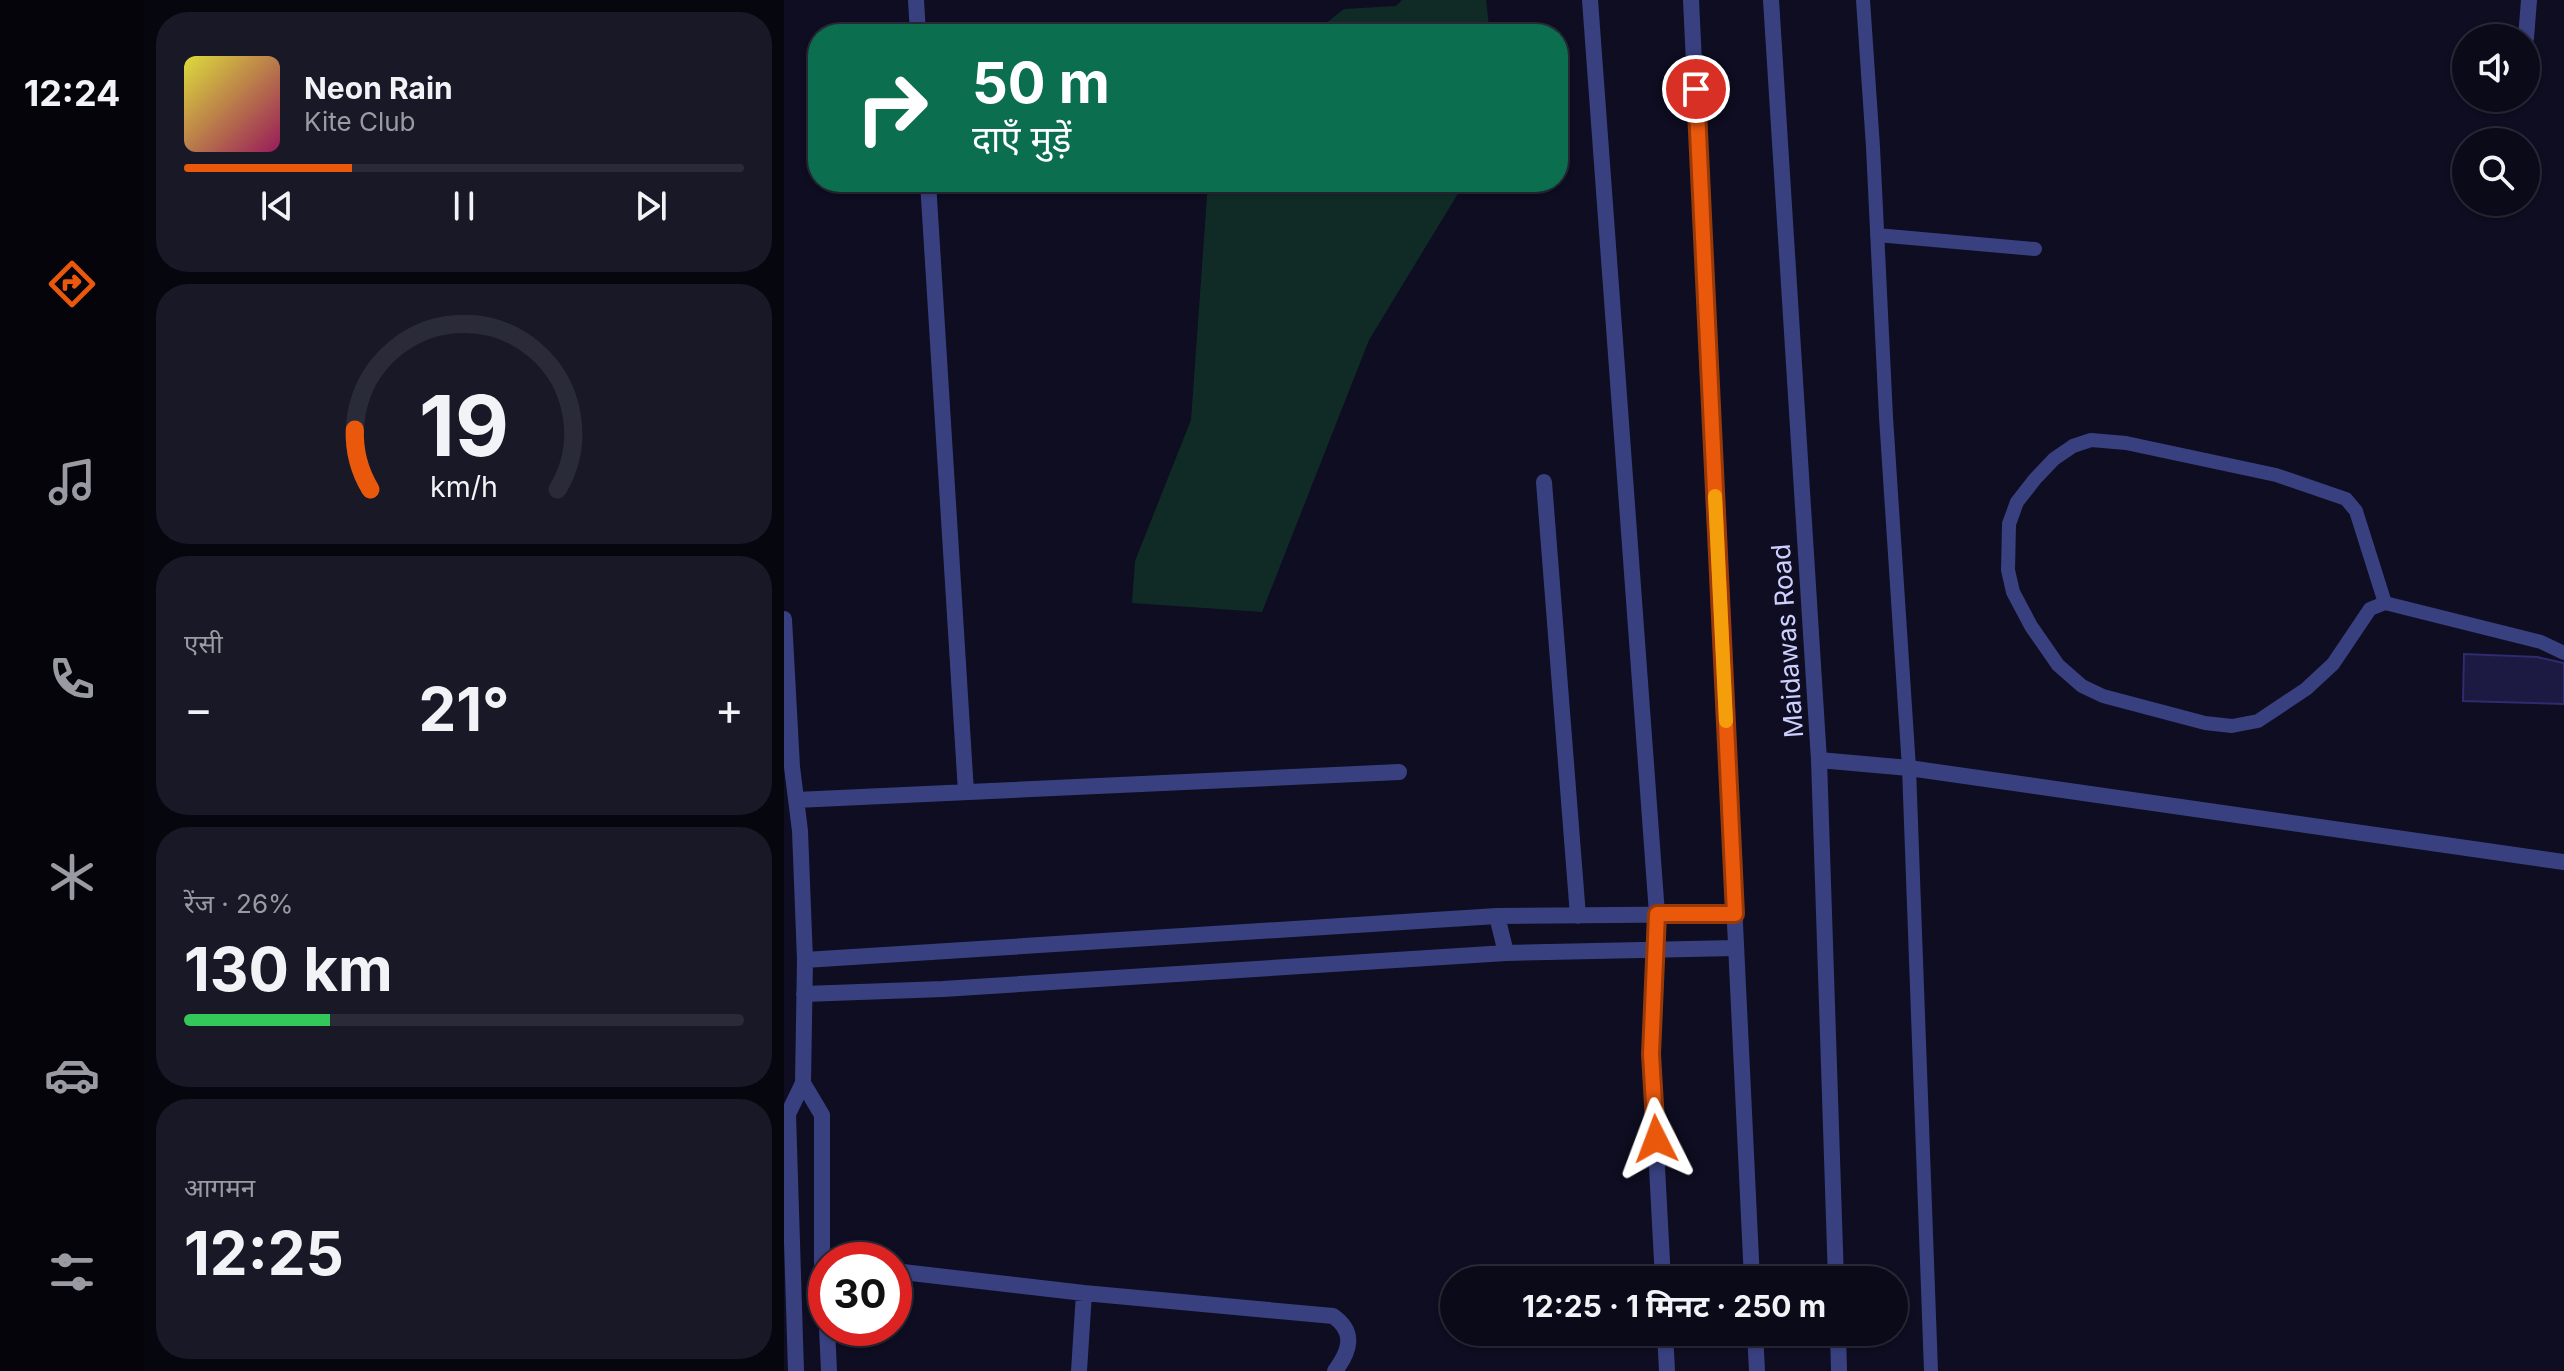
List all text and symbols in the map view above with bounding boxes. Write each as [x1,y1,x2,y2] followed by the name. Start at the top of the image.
[2452,24,2540,216] map controls
[2452,24,2540,112] button: sound
[972,49,1110,117] text: 50 m
[1662,55,1730,123] pin
[840,56,944,160] icon: right
[1674,67,1718,111] icon: arrive
[304,70,453,106] text: Neon Rain
[24,71,120,115] text: 12:24
[304,106,415,137] text: Kite Club
[972,117,1071,161] text: दाएँ मुड़ें
[2452,128,2540,216] button: search
[255,184,299,228] icon: previous
[442,184,486,228] icon: pause
[629,184,673,228] icon: next
[44,256,100,312] icon: directions
[419,374,509,475] text: 19
[44,454,100,510] icon: music
[430,469,498,504] text: km/h
[1765,543,1809,739] street label: Maidawas Road
[184,628,223,659] text: एसी
[44,651,100,707] icon: phone
[418,673,510,745] text: 21°
[184,682,213,736] text: −
[715,682,744,736] text: +
[44,849,100,905] icon: climate
[184,888,294,919] text: रेंज · 26%
[184,933,393,1005] text: 130 km
[44,1047,100,1103] icon: car
[1614,1097,1698,1181] position arrow
[184,1172,255,1203] text: आगमन
[184,1217,344,1289] text: 12:25
[808,1242,912,1346] speed limit sign: 30
[44,1244,100,1300] icon: filters
[1522,1288,1826,1324] text: 12:25 · 1 मिनट · 250 m

